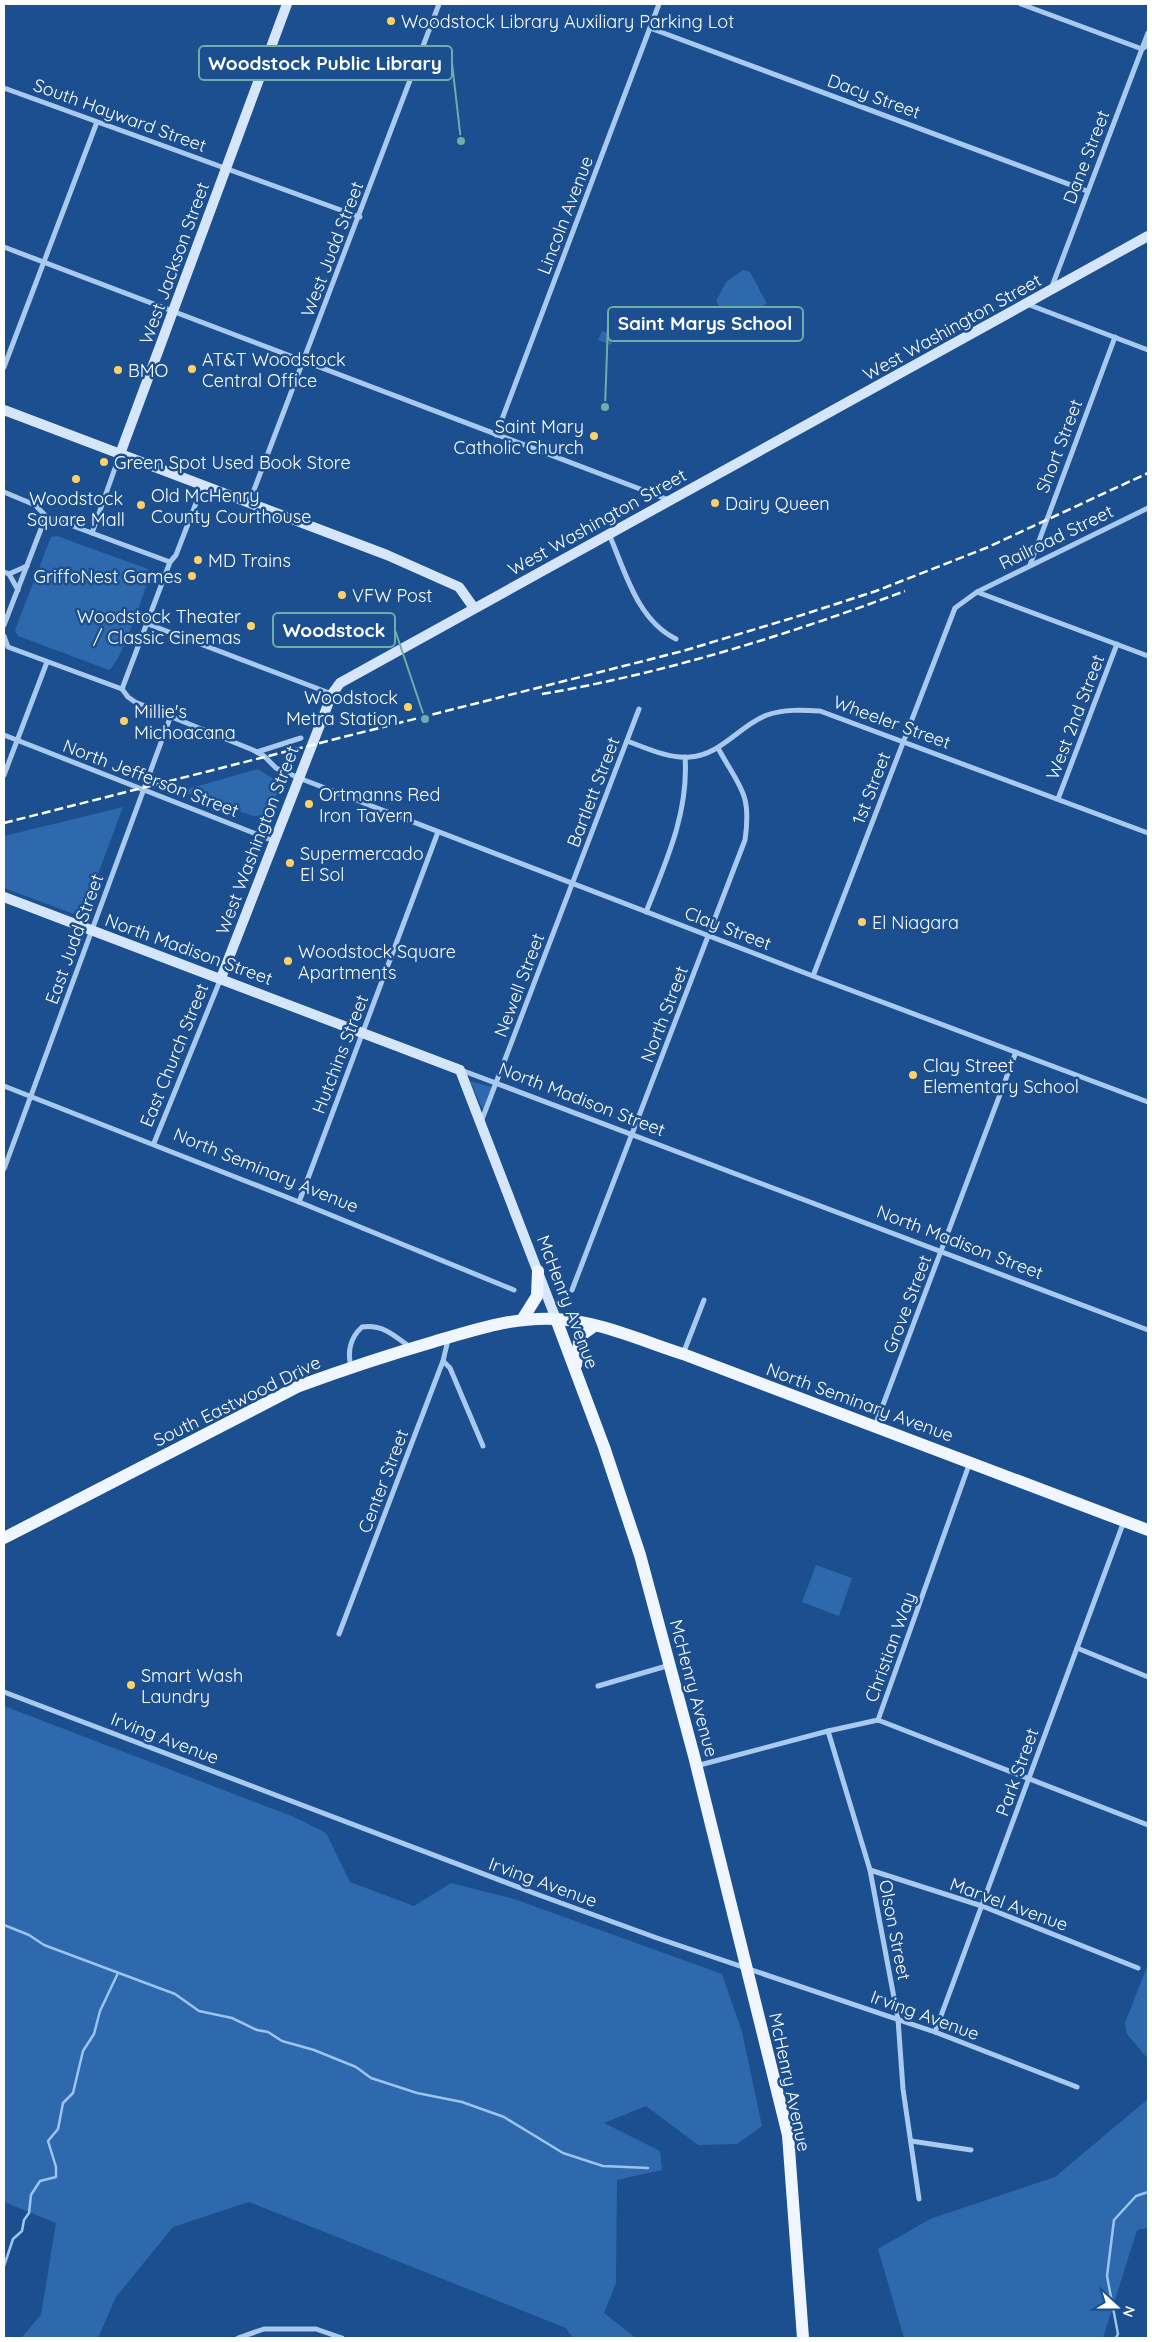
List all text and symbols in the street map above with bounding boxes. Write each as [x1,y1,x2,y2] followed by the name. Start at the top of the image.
[401,10,734,33] place label: Woodstock Library Auxiliary Parking Lot
[385,15,397,27] marker: Woodstock Library Auxiliary Parking Lot
[199,46,452,80] callout: Woodstock Public Library
[208,51,442,75] text: Woodstock Public Library
[824,69,924,123] street label: Dacy Street
[30,73,210,157] street label: South Hayward Street
[1058,107,1114,207] street label: Dane Street
[532,153,598,277] street label: Lincoln Avenue
[296,178,368,320] street label: West Judd Street
[134,179,214,347] street label: West Jackson Street
[859,268,1045,386] street label: West Washington Street
[608,307,803,341] callout: Saint Marys School
[618,311,792,335] text: Saint Marys School
[202,348,346,392] place label: AT&T Woodstock Central Office
[128,359,168,382] place label: BMO
[186,363,198,375] marker: AT&T Woodstock Central Office
[112,364,124,376] marker: BMO
[1031,396,1087,496] street label: Short Street
[454,415,584,459] place label: Saint Mary Catholic Church
[588,430,600,442] marker: Saint Mary Catholic Church
[114,451,351,474] place label: Green Spot Used Book Store
[98,456,110,468] marker: Green Spot Used Book Store
[504,463,690,581] street label: West Washington Street
[70,473,82,485] marker: Woodstock Square Mall
[151,484,311,528] place label: Old McHenry County Courthouse
[27,487,125,531] place label: Woodstock Square Mall
[725,492,830,515] place label: Dairy Queen
[709,497,721,509] marker: Dairy Queen
[135,499,147,511] marker: Old McHenry County Courthouse
[995,499,1117,575] street label: Railroad Street
[208,549,291,572] place label: MD Trains
[192,554,204,566] marker: MD Trains
[33,565,182,588] place label: GriffoNest Games
[186,570,198,582] marker: GriffoNest Games
[352,584,432,607] place label: VFW Post
[336,589,348,601] marker: VFW Post
[77,605,241,649] place label: Woodstock Theater / Classic Cinemas
[273,613,395,647] callout: Woodstock
[283,618,386,642] text: Woodstock
[245,620,257,632] marker: Woodstock Theater / Classic Cinemas
[1041,651,1109,783] street label: West 2nd Street
[286,686,398,730] place label: Woodstock Metra Station
[830,690,954,754] street label: Wheeler Street
[134,700,236,744] place label: Millie's Michoacana
[402,701,414,713] marker: Woodstock Metra Station
[118,715,130,727] marker: Millie's Michoacana
[60,734,242,822] street label: North Jefferson Street
[561,734,625,850] street label: Bartlett Street
[210,742,304,938] street label: West Washington Street
[847,749,895,827] street label: 1st Street
[319,783,440,827] place label: Ortmanns Red Iron Tavern
[303,798,315,810] marker: Ortmanns Red Iron Tavern
[300,842,424,886] place label: Supermercado El Sol
[284,857,296,869] marker: Supermercado El Sol
[40,871,108,1007] street label: East Judd Street
[681,901,775,955] street label: Clay Street
[102,908,276,990] street label: North Madison Street
[872,911,959,934] place label: El Niagara
[856,916,868,928] marker: El Niagara
[489,930,549,1040] street label: Newell Street
[298,940,456,984] place label: Woodstock Square Apartments
[282,955,294,967] marker: Woodstock Square Apartments
[635,963,693,1065] street label: North Street
[135,980,213,1130] street label: East Church Street
[307,991,373,1117] street label: Hutchins Street
[923,1054,1079,1098] place label: Clay Street Elementary School
[495,1057,669,1141] street label: North Madison Street
[907,1069,919,1081] marker: Clay Street Elementary School
[170,1122,362,1218] street label: North Seminary Avenue
[873,1200,1047,1284] street label: North Madison Street
[532,1232,604,1372] street label: McHenry Avenue
[878,1252,936,1356] street label: Grove Street
[150,1350,324,1452] street label: South Eastwood Drive
[763,1357,957,1447] street label: North Seminary Avenue
[353,1426,413,1536] street label: Center Street
[859,1589,921,1705] street label: Christian Way
[665,1617,723,1759] street label: McHenry Avenue
[141,1664,243,1708] place label: Smart Wash Laundry
[125,1679,137,1691] marker: Smart Wash Laundry
[108,1707,222,1769] street label: Irving Avenue
[990,1725,1044,1819] street label: Park Street
[486,1852,600,1912] street label: Irving Avenue
[947,1872,1071,1936] street label: Marvel Avenue
[874,1878,916,1982] street label: Olson Street
[868,1985,982,2045] street label: Irving Avenue
[764,2010,816,2154] street label: McHenry Avenue
[1092,2282,1142,2332] north arrow
[1119,2304,1139,2320] text: N

